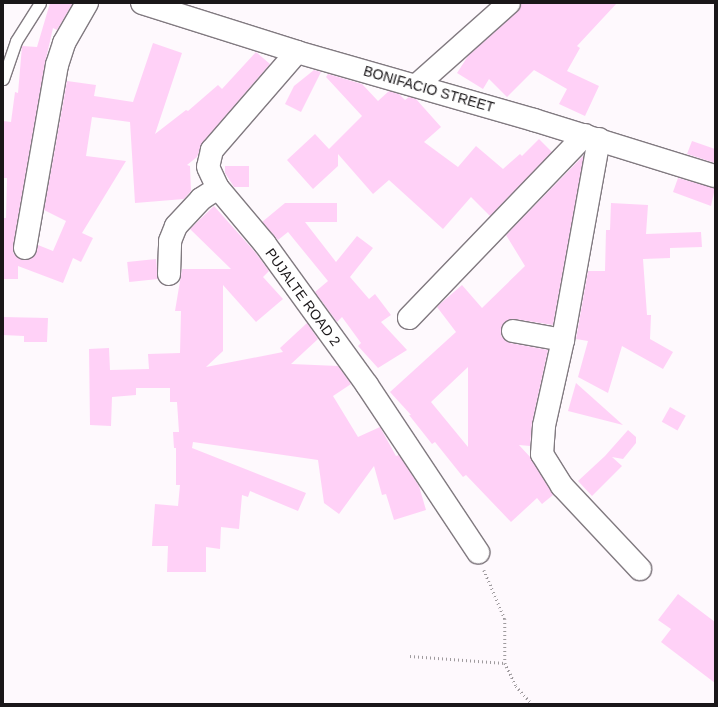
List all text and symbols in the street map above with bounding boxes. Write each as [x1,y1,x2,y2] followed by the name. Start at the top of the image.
[362,62,496,116] street label: BONIFACIO STREET
[262,245,344,349] street label: PUJALTE ROAD 2

